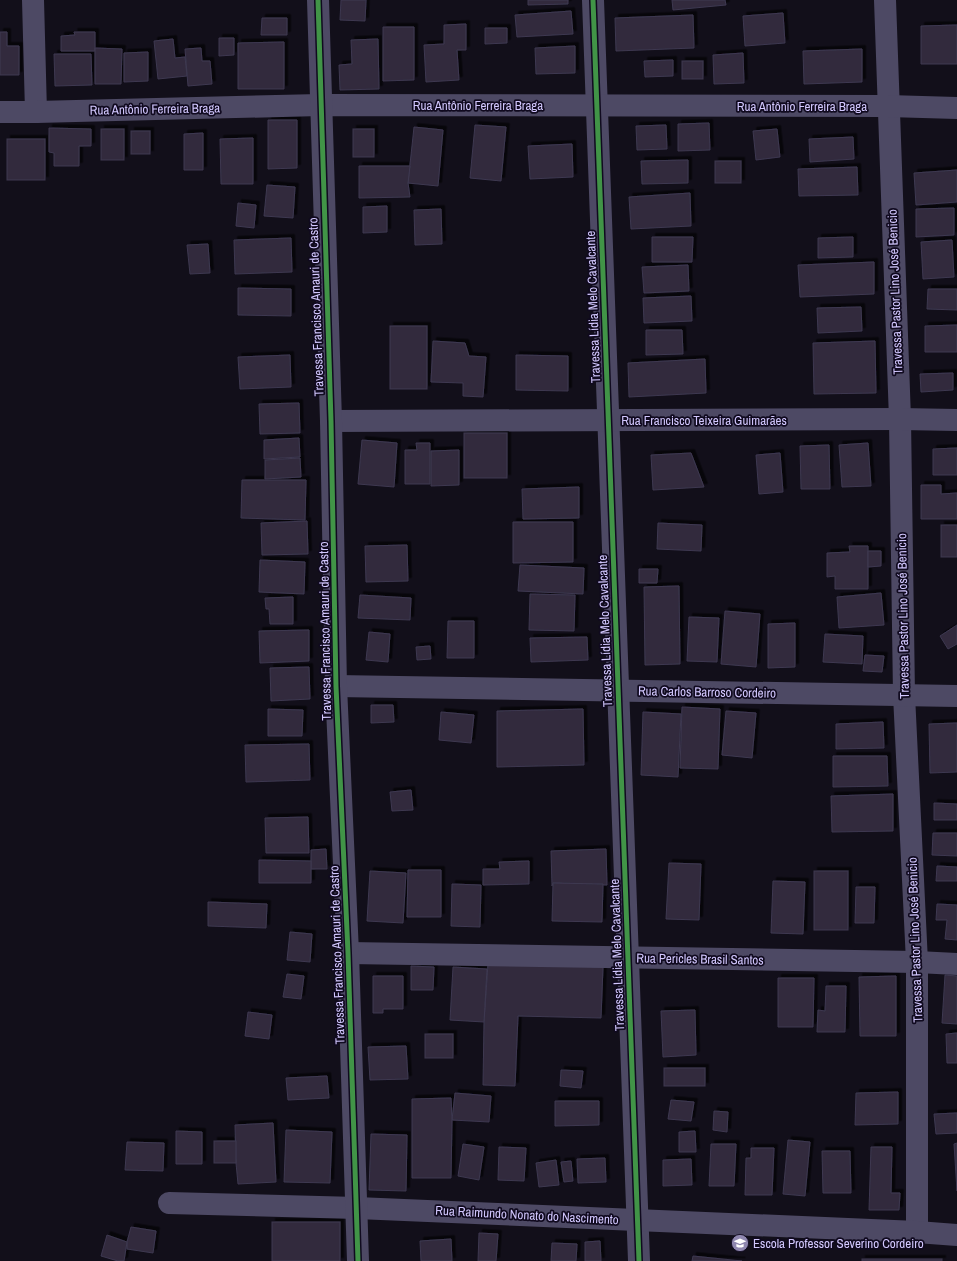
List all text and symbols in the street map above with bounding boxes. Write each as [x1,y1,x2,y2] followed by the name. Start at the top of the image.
[413,97,543,114] street label: Rua Antônio Ferreira Braga
[737,98,867,115] street label: Rua Antônio Ferreira Braga
[90,99,220,119] street label: Rua Antônio Ferreira Braga
[884,209,906,375] street label: Travessa Pastor Lino José Benicio
[304,217,328,397] street label: Travessa Francisco Amauri de Castro
[582,230,604,383] street label: Travessa Lídia Melo Cavalcante
[621,412,787,429] street label: Rua Francisco Teixeira Guimarães
[893,533,913,699] street label: Travessa Pastor Lino José Benicio
[315,541,335,721] street label: Travessa Francisco Amauri de Castro
[594,554,616,707] street label: Travessa Lídia Melo Cavalcante
[638,682,776,702] street label: Rua Carlos Barroso Cordeiro
[904,857,926,1023] street label: Travessa Pastor Lino José Benicio
[325,865,349,1045] street label: Travessa Francisco Amauri de Castro
[606,878,628,1031] street label: Travessa Lídia Melo Cavalcante
[636,949,764,969] street label: Rua Pericles Brasil Santos
[435,1202,619,1228] street label: Rua Raimundo Nonato do Nascimento
[730,1233,750,1253] school or university icon: Escola Professor Severino Cordeiro
[753,1235,924,1252] place label: Escola Professor Severino Cordeiro

